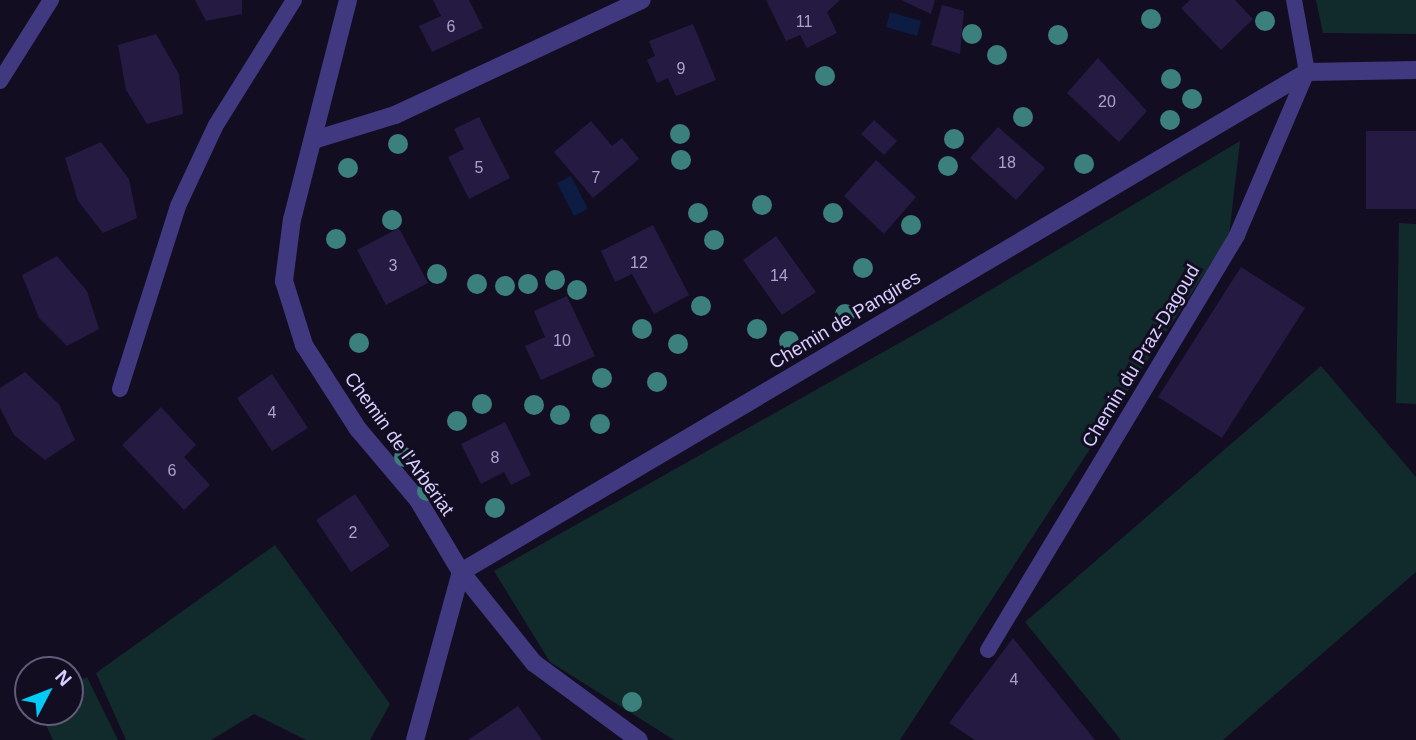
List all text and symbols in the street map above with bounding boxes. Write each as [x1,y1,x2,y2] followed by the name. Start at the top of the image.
[796,12,812,32] house number: 11
[447,17,455,37] house number: 6
[677,59,685,79] house number: 9
[1098,92,1116,112] house number: 20
[998,153,1016,173] house number: 18
[475,158,483,178] house number: 5
[592,168,600,188] house number: 7
[630,253,648,273] house number: 12
[389,256,397,276] house number: 3
[1077,261,1205,451] street label: Chemin du Praz-Dagoud
[765,266,925,374] street label: Chemin de Pangires
[770,266,788,286] house number: 14
[553,331,571,351] house number: 10
[339,368,459,520] street label: Chemin de l'Arbériat
[268,403,276,423] house number: 4
[491,448,499,468] house number: 8
[168,461,176,481] house number: 6
[349,523,357,543] house number: 2
[14,656,84,726] north arrow
[51,666,76,690] text: N
[1010,670,1018,690] house number: 4

